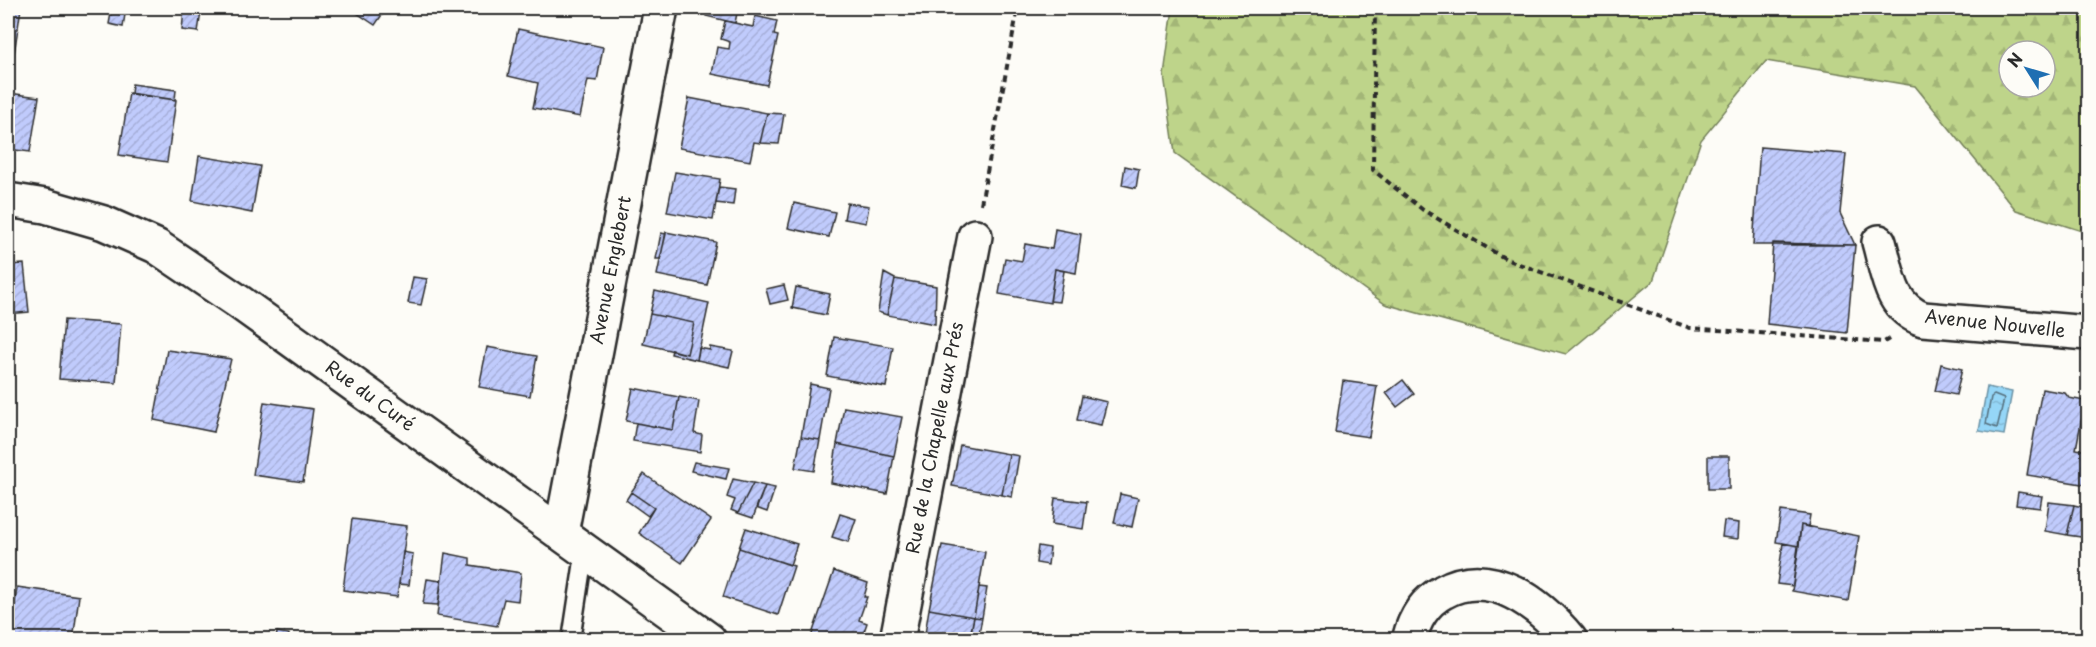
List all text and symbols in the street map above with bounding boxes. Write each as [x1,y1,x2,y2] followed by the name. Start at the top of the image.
[1997,39,2057,99] north arrow
[2001,47,2028,72] text: N
[582,193,637,346] street label: Avenue Englebert
[1924,302,2067,343] street label: Avenue Nouvelle
[898,319,969,556] street label: Rue de la Chapelle aux Prés
[321,353,421,437] street label: Rue du Curé

